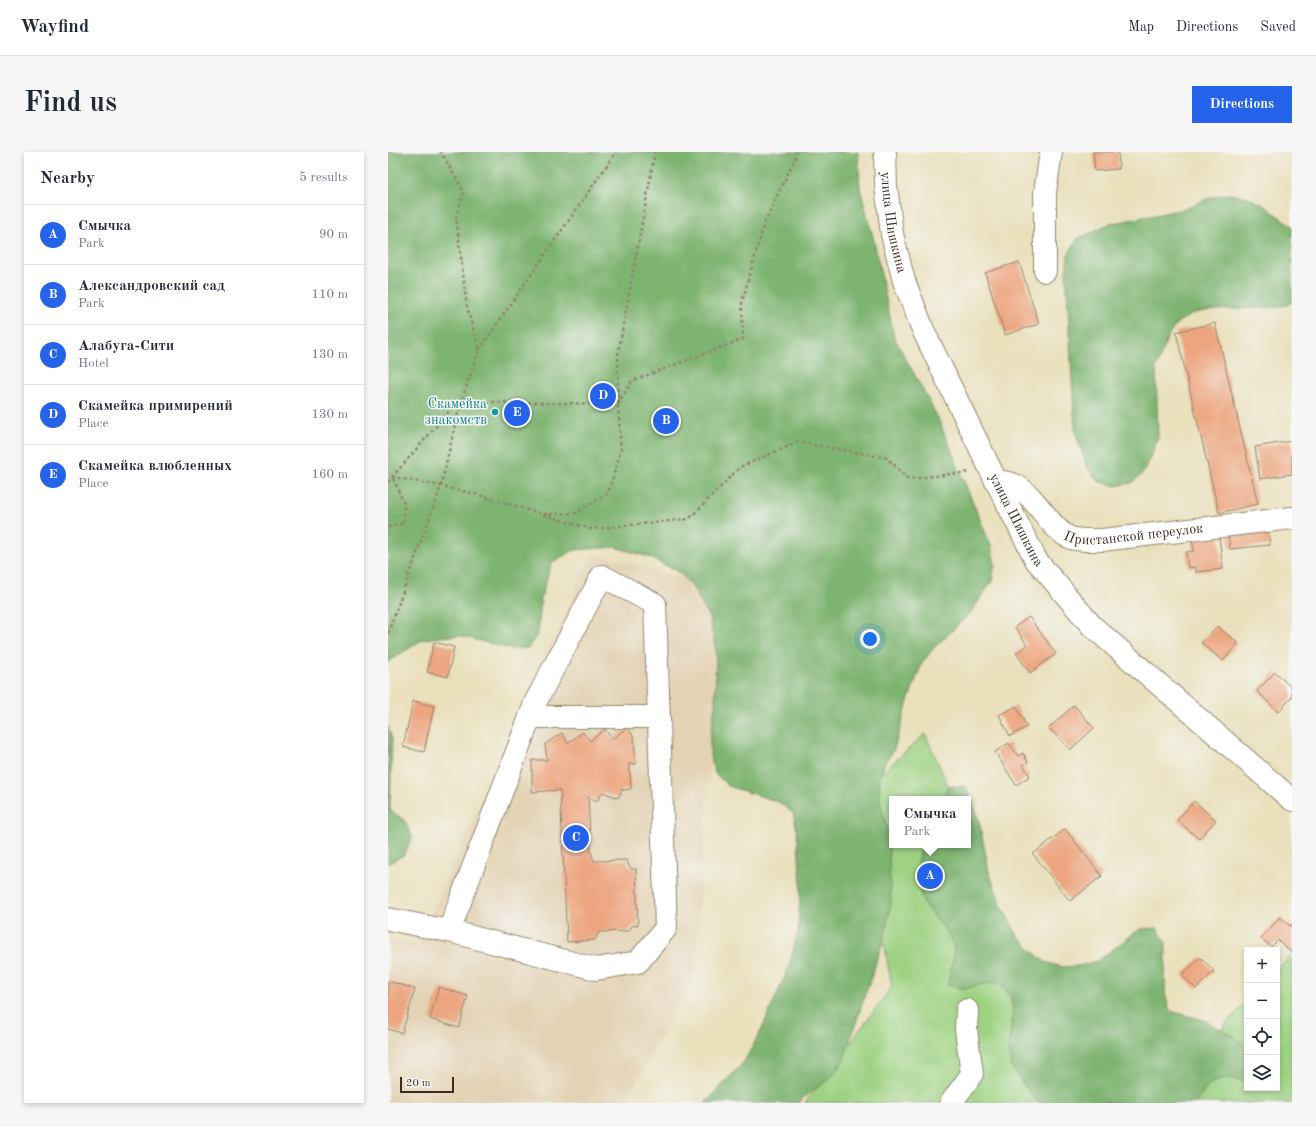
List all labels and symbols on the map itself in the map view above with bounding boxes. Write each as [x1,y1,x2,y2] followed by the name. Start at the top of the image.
[879,171,909,274] street label: улица Шишкина
[590,381,616,411] pin: D
[425,397,487,427] place label: Скамейка знакомств
[504,398,530,428] pin: E
[653,406,679,436] pin: B
[490,407,500,417] marker: Скамейка знакомств
[986,471,1046,570] street label: улица Шишкина
[1062,521,1204,547] street label: Пристанской переулок
[860,629,880,649] your location
[563,823,589,853] pin: C
[917,861,943,891] pin: A
[400,1075,454,1094] scale bar

